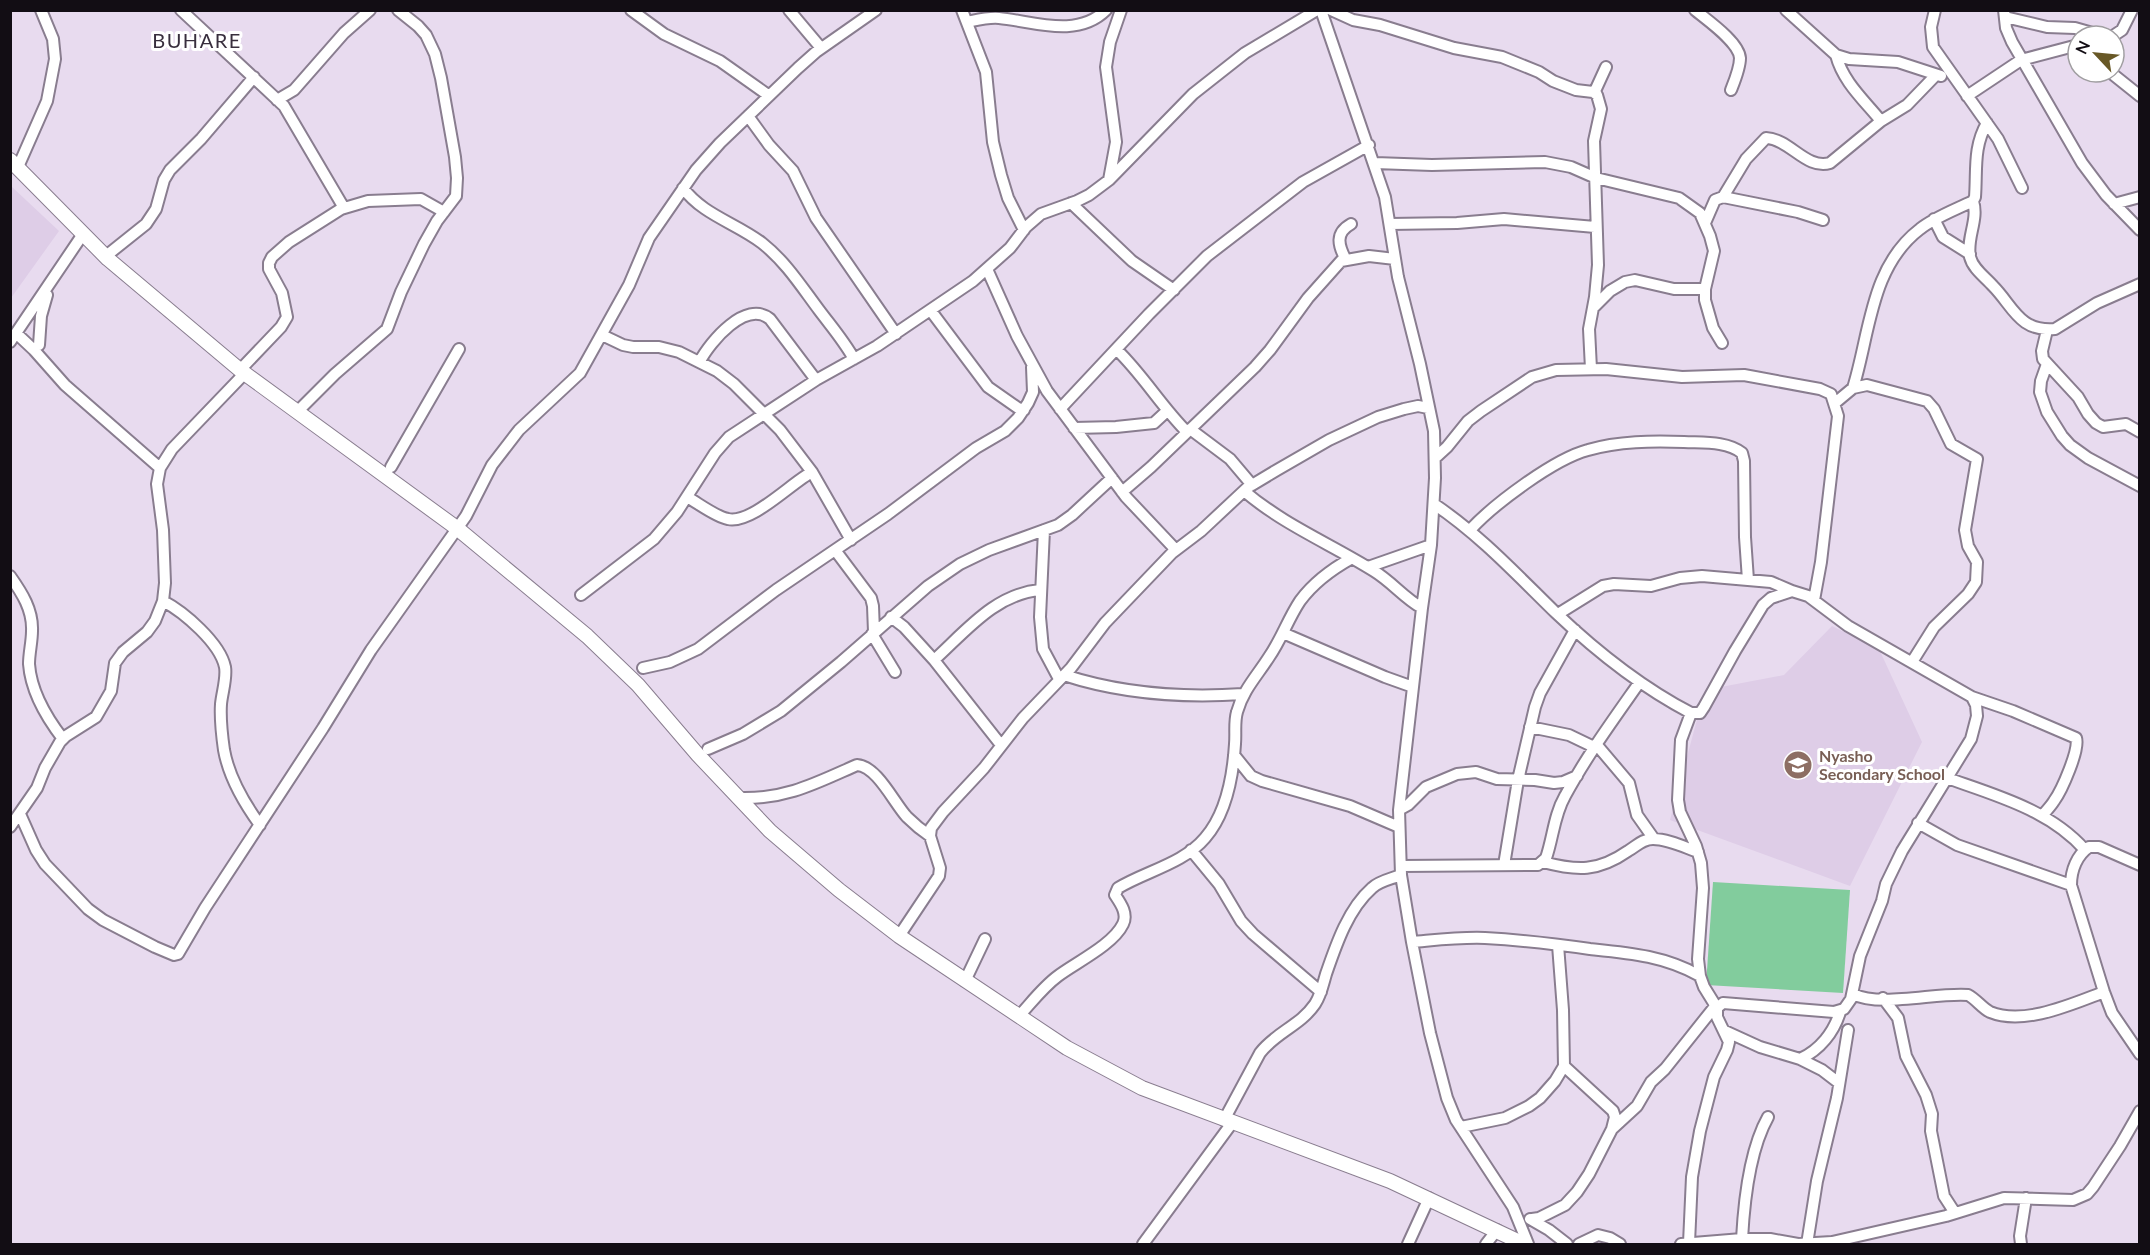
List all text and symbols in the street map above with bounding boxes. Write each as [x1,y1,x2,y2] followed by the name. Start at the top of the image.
[2066,24,2126,84] north arrow
[152,28,242,52] district label: BUHARE
[2071,38,2093,57] text: N
[1819,746,1945,783] place label: Nyasho Secondary School
[1782,749,1814,781] school or university icon: Nyasho Secondary School

